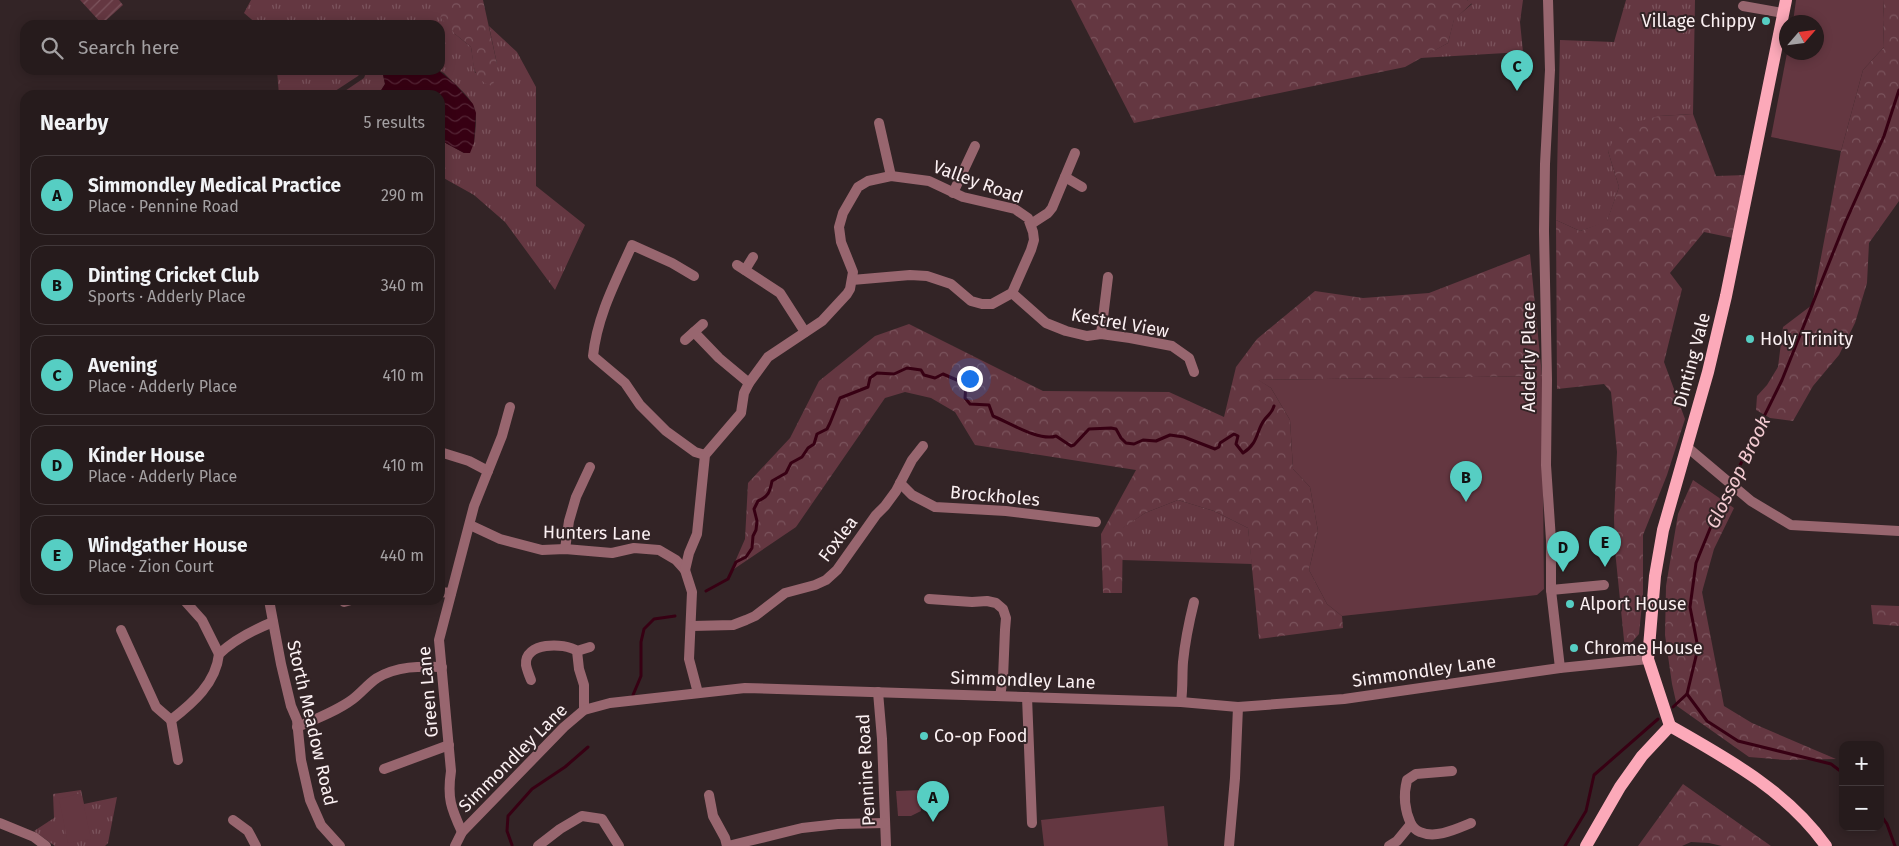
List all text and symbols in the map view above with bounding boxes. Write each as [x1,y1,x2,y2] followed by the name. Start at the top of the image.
[1642,10,1756,32] place label: Village Chippy
[1760,15,1772,27] marker: Village Chippy
[1779,15,1824,60] north arrow
[20,20,445,75] search box
[38,34,66,62] icon: search
[78,36,179,59] text: Search here
[1501,50,1533,91] pin: C
[40,110,108,136] text: Nearby
[364,113,425,132] text: 5 results
[930,156,1026,208] street label: Valley Road
[88,174,341,197] text: Simmondley Medical Practice
[52,186,62,205] text: A
[381,186,424,205] text: 290 m
[88,197,239,216] text: Place · Pennine Road
[88,264,259,287] text: Dinting Cricket Club
[52,276,62,295] text: B
[381,276,424,295] text: 340 m
[88,287,246,306] text: Sports · Adderly Place
[1518,302,1540,412] street label: Adderly Place
[1069,304,1171,342] street label: Kestrel View
[1669,310,1715,410] street label: Dinting Vale
[1760,328,1853,350] place label: Holy Trinity
[1744,333,1756,345] marker: Holy Trinity
[88,354,157,377] text: Avening
[52,366,62,385] text: C
[383,366,424,385] text: 410 m
[957,366,983,392] your location
[88,377,237,396] text: Place · Adderly Place
[1701,412,1775,532] water label: Glossop Brook
[88,444,205,467] text: Kinder House
[52,456,62,475] text: D
[383,456,424,475] text: 410 m
[1450,461,1482,502] pin: B
[88,467,237,486] text: Place · Adderly Place
[949,481,1041,511] street label: Brockholes
[814,512,862,566] street label: Foxlea
[543,521,651,545] street label: Hunters Lane
[1589,526,1621,567] pin: E
[1547,531,1579,572] pin: D
[88,534,247,557] text: Windgather House
[53,546,61,565] text: E
[380,546,424,565] text: 440 m
[88,557,214,576] text: Place · Zion Court
[1580,593,1686,615] place label: Alport House
[1564,598,1576,610] marker: Alport House
[1584,637,1703,659] place label: Chrome House
[282,638,342,808] street label: Storth Meadow Road
[1568,642,1580,654] marker: Chrome House
[413,645,443,739] street label: Green Lane
[1351,650,1497,692] street label: Simmondley Lane
[950,666,1096,694] street label: Simmondley Lane
[454,699,572,817] street label: Simmondley Lane
[852,713,880,827] street label: Pennine Road
[934,725,1027,747] place label: Co-op Food
[918,730,930,742] marker: Co-op Food
[1839,741,1884,831] map controls
[1839,741,1884,786] button: +
[917,781,949,822] pin: A
[1839,786,1884,831] button: −

